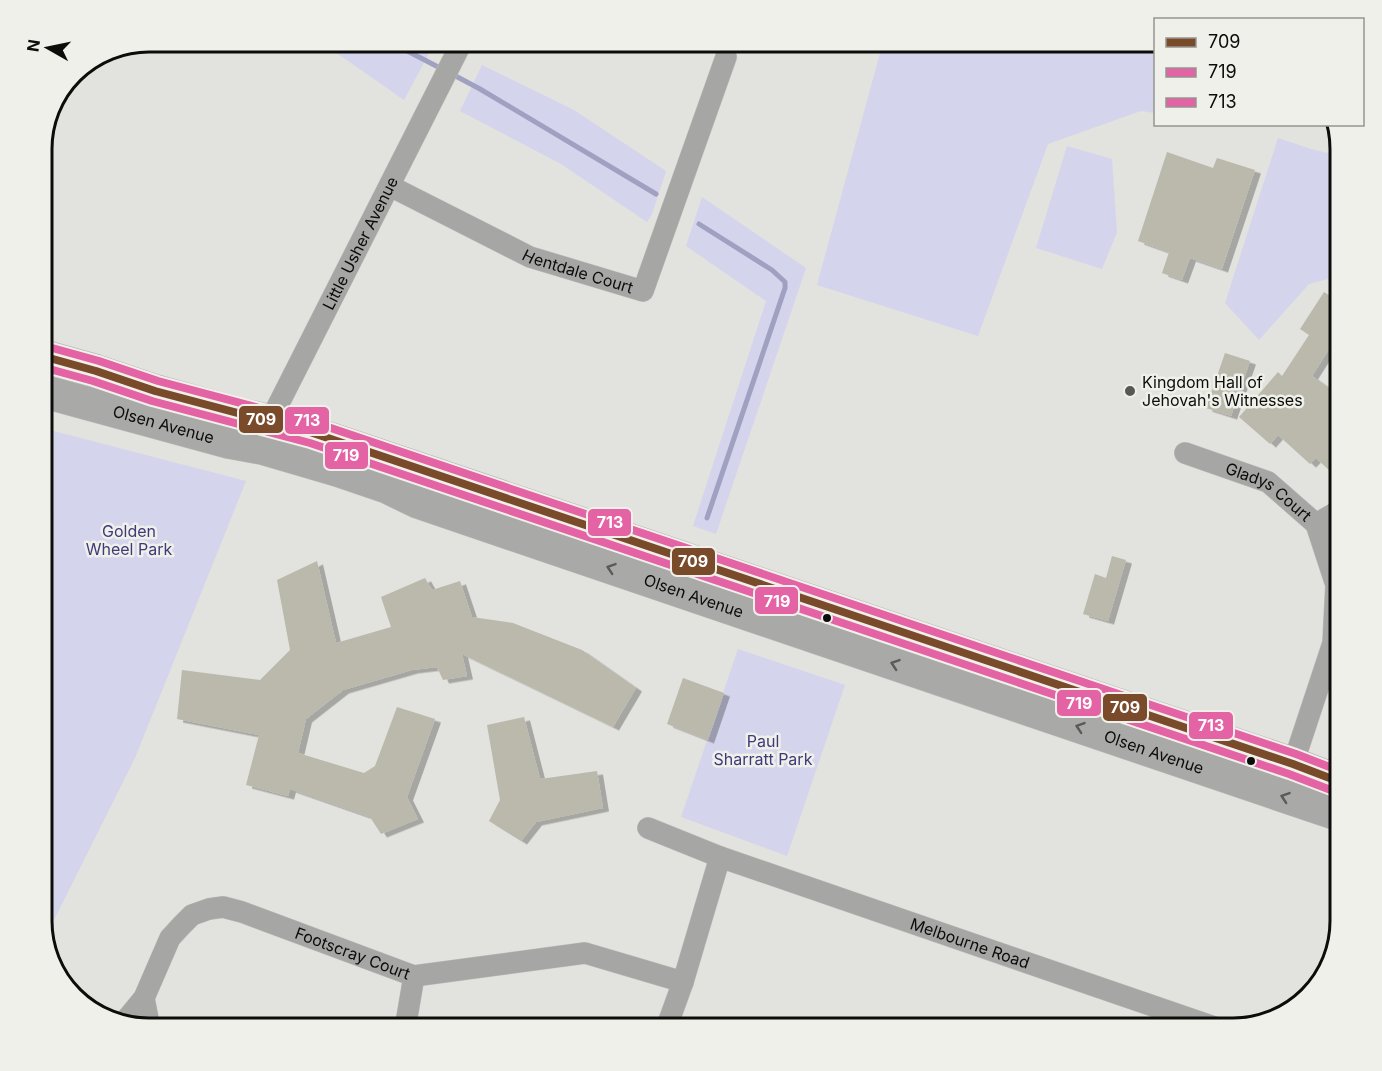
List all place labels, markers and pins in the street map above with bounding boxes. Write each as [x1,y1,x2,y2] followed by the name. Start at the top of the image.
[1142,372,1303,410] place label: Kingdom Hall of Jehovah's Witnesses
[1123,384,1137,398] marker: Kingdom Hall of Jehovah's Witnesses
[821,612,833,624] unlabelled marker
[1245,755,1257,767] unlabelled marker

